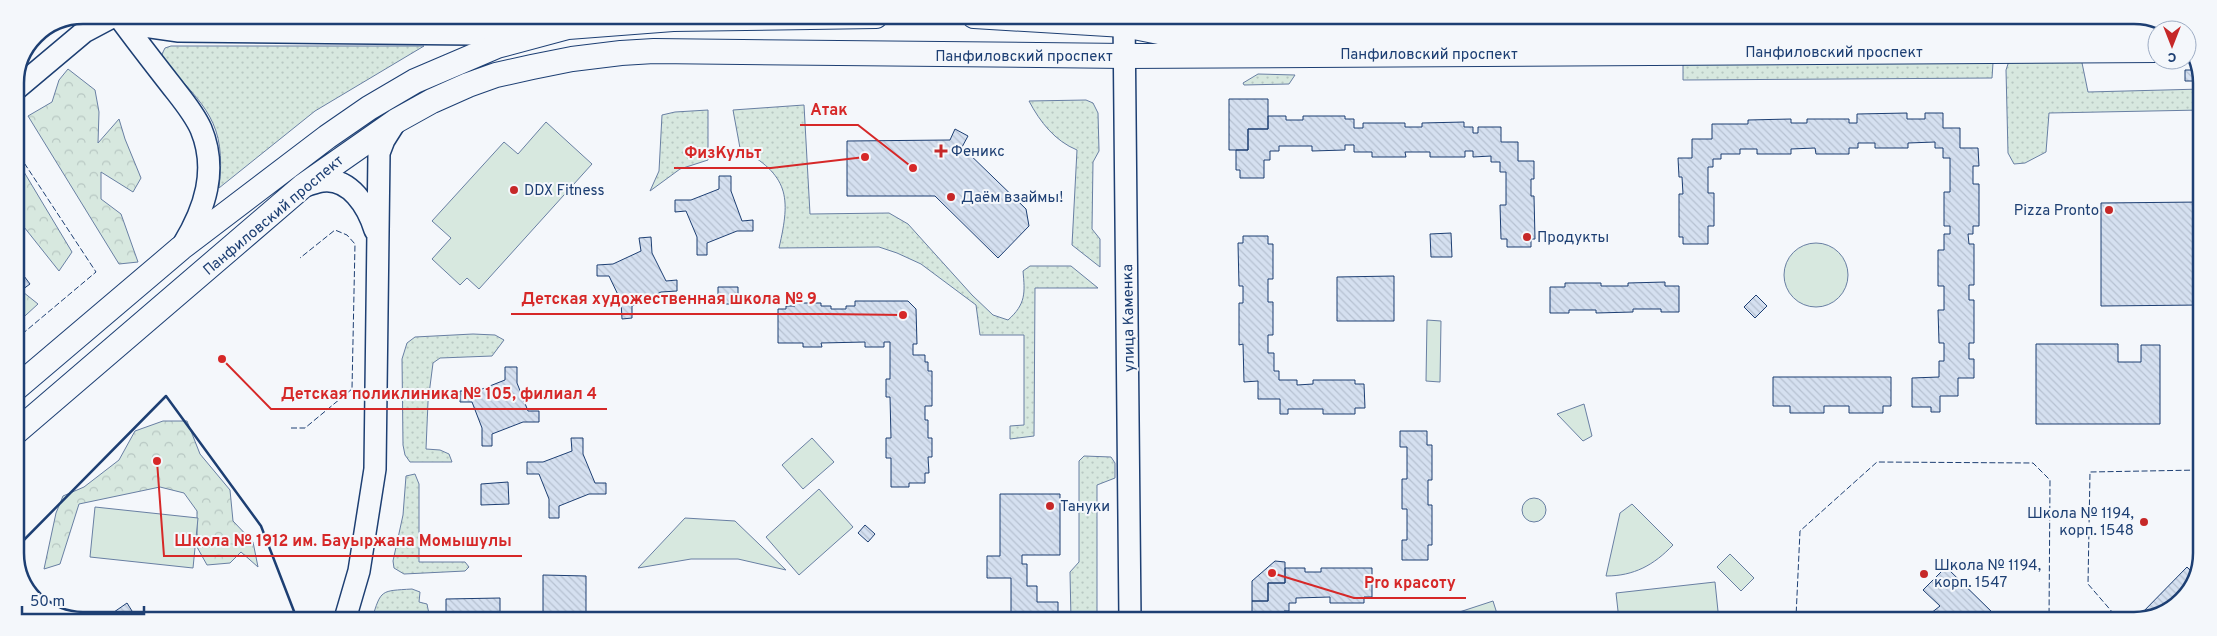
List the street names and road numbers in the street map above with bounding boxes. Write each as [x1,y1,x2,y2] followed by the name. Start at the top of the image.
[1745,44,1923,63] street label: Панфиловский проспект
[1340,46,1518,65] street label: Панфиловский проспект
[935,48,1113,67] street label: Панфиловский проспект
[200,152,348,280] street label: Панфиловский проспект
[1119,264,1140,372] street label: улица Каменка

